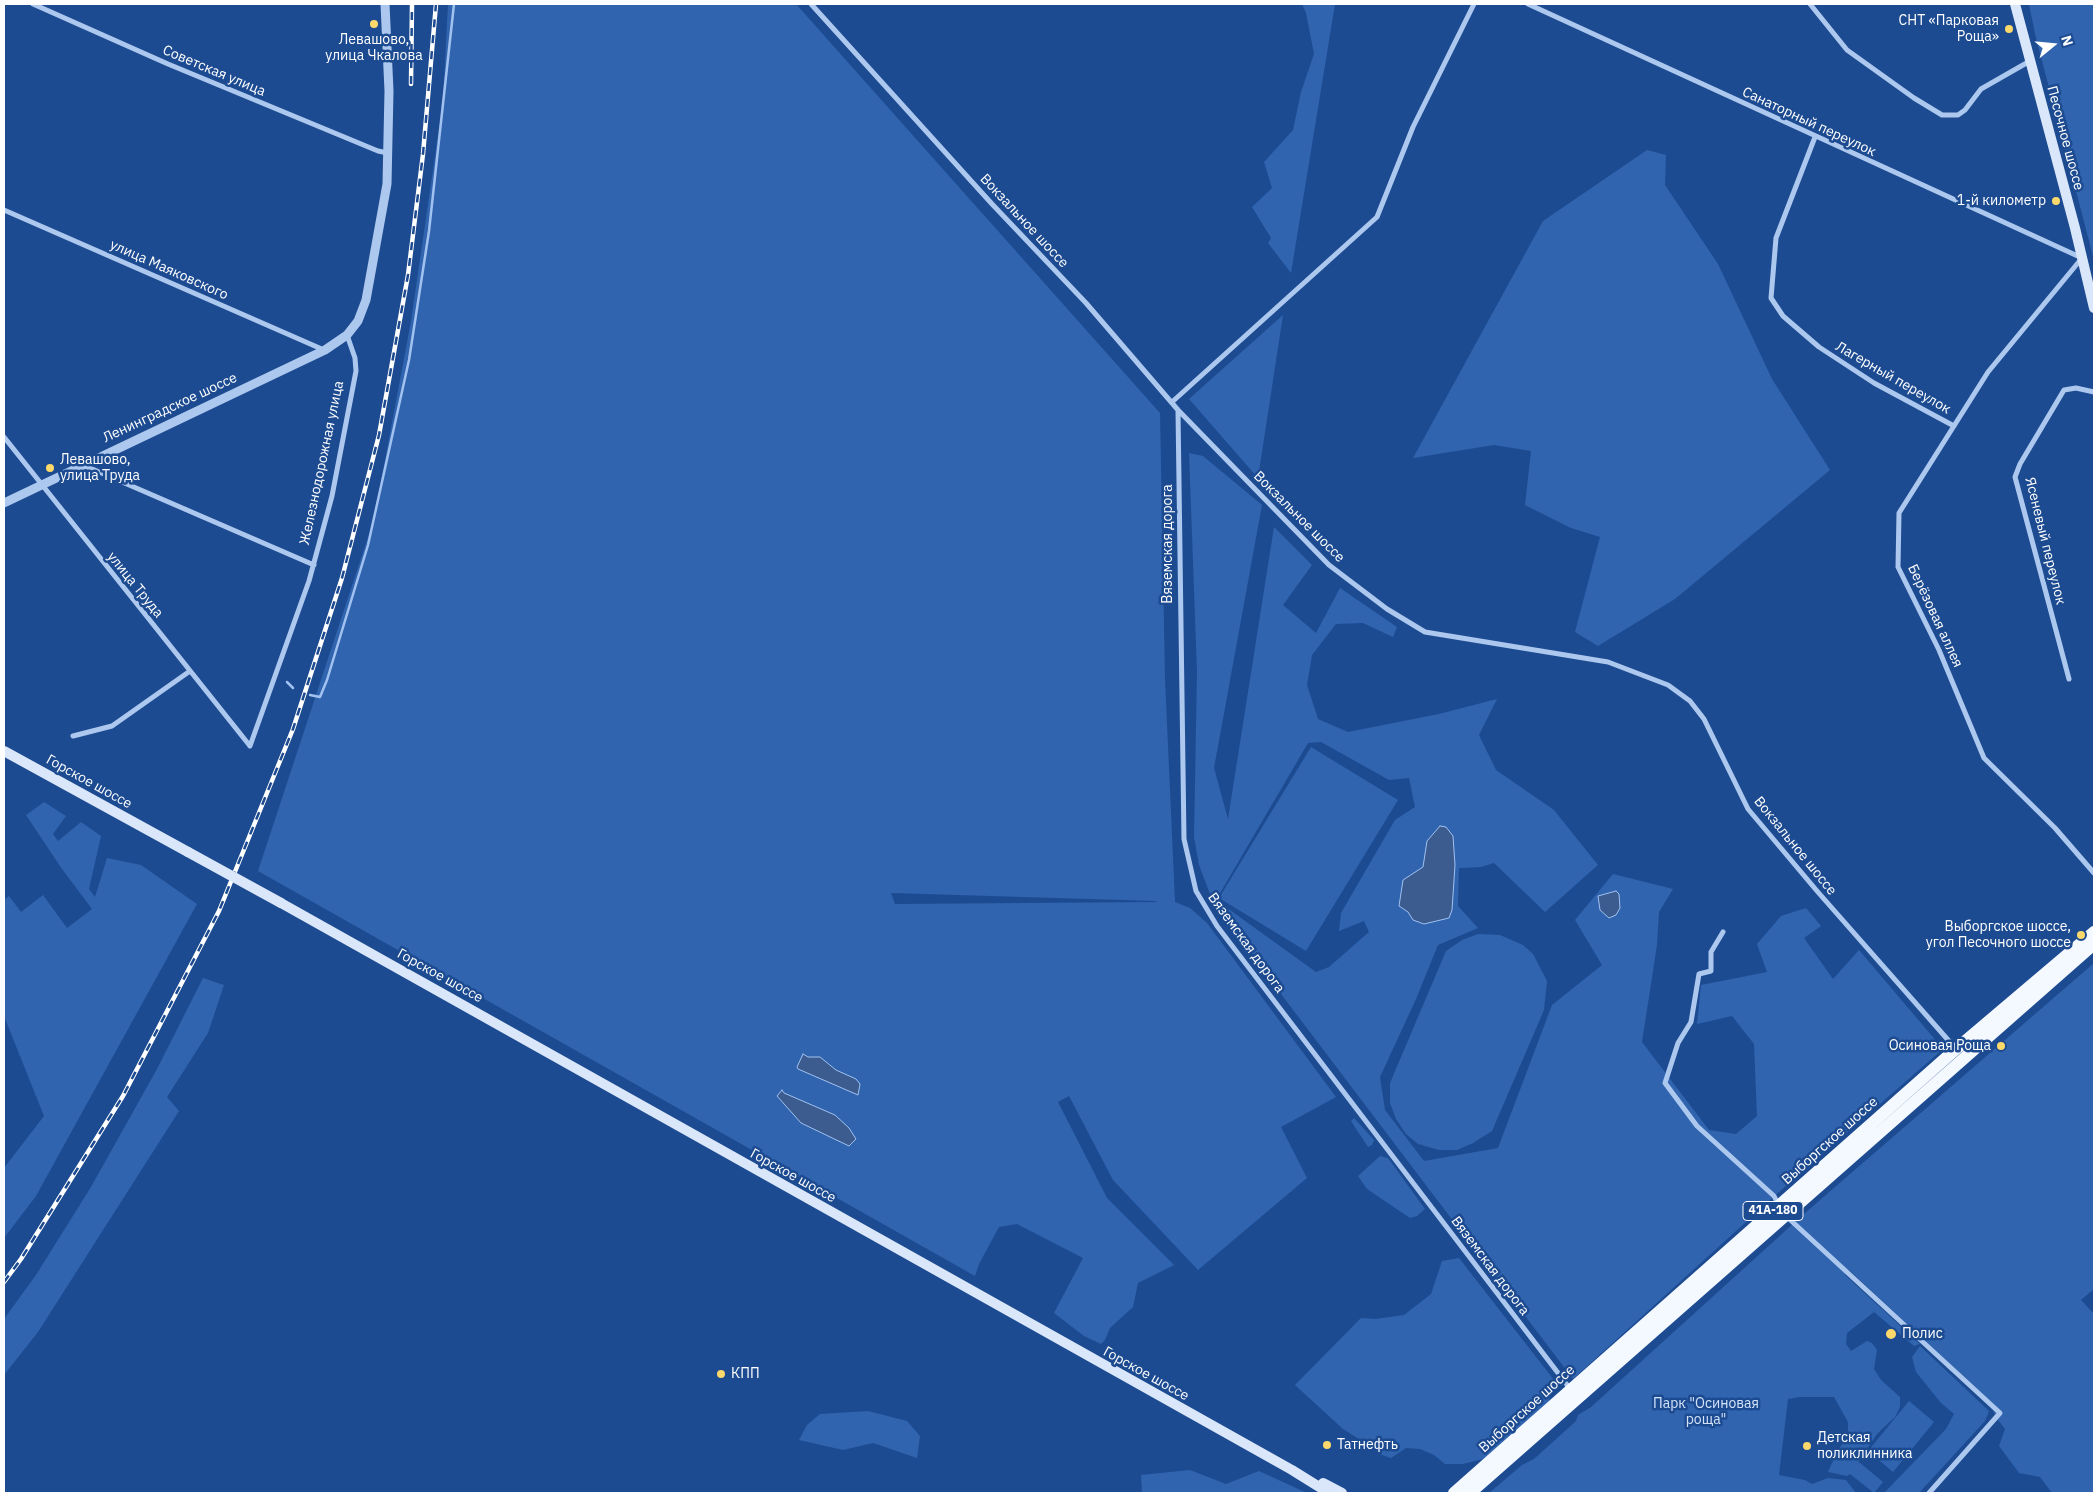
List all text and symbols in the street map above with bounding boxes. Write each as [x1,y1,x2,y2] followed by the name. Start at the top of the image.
[1899,13,1999,46] place label: СНТ «Парковая Роща»
[368,18,380,30] marker: Левашово, улица Чкалова
[2028,20,2078,70] north arrow
[2003,23,2015,35] marker: СНТ «Парковая Роща»
[325,32,423,64] place label: Левашово, улица Чкалова
[2057,33,2077,48] text: N
[160,42,268,100] street label: Советская улица
[1739,84,1879,160] street label: Санаторный переулок
[2043,84,2087,192] street label: Песочное шоссе
[976,171,1072,271] street label: Вокзальное шоссе
[1957,193,2046,209] place label: 1-й километр
[2050,195,2062,207] marker: 1-й километр
[107,236,231,304] street label: улица Маяковского
[1832,338,1954,418] street label: Лагерный переулок
[100,369,240,447] street label: Ленинградское шоссе
[296,379,348,547] street label: Железнодорожная улица
[60,452,140,484] place label: Левашово, улица Труда
[44,462,56,474] marker: Левашово, улица Труда
[1250,468,1348,566] street label: Вокзальное шоссе
[2021,476,2069,606] street label: Ясеневый переулок
[1160,484,1176,604] street label: Вяземская дорога
[103,549,167,621] street label: улица Труда
[1904,562,1966,670] street label: Берёзовая аллея
[43,752,135,812] street label: Горское шоссе
[1750,793,1840,899] street label: Вокзальное шоссе
[1204,890,1288,996] street label: Вяземская дорога
[1926,919,2071,952] place label: Выборгское шоссе, угол Песочного шоссе
[2075,929,2087,941] marker: Выборгское шоссе, угол Песочного шоссе
[394,946,486,1006] street label: Горское шоссе
[1889,1038,1991,1054] place label: Осиновая Роща
[1995,1040,2007,1052] marker: Осиновая Роща
[1779,1094,1881,1188] street label: Выборгское шоссе
[747,1146,839,1206] street label: Горское шоссе
[1743,1202,1803,1220] road number: 41А-180
[1447,1213,1533,1319] street label: Вяземская дорога
[1902,1326,1943,1342] place label: Полис
[1884,1327,1898,1341] marker: Полис
[1100,1344,1192,1404] street label: Горское шоссе
[1476,1362,1578,1456] street label: Выборгское шоссе
[731,1366,760,1382] place label: КПП
[715,1368,727,1380] marker: КПП
[1653,1396,1759,1428] park label: Парк "Осиновая роща"
[1817,1430,1913,1462] place label: Детская поликлинника
[1337,1437,1398,1453] place label: Татнефть
[1321,1439,1333,1451] marker: Татнефть
[1801,1440,1813,1452] marker: Детская поликлинника

